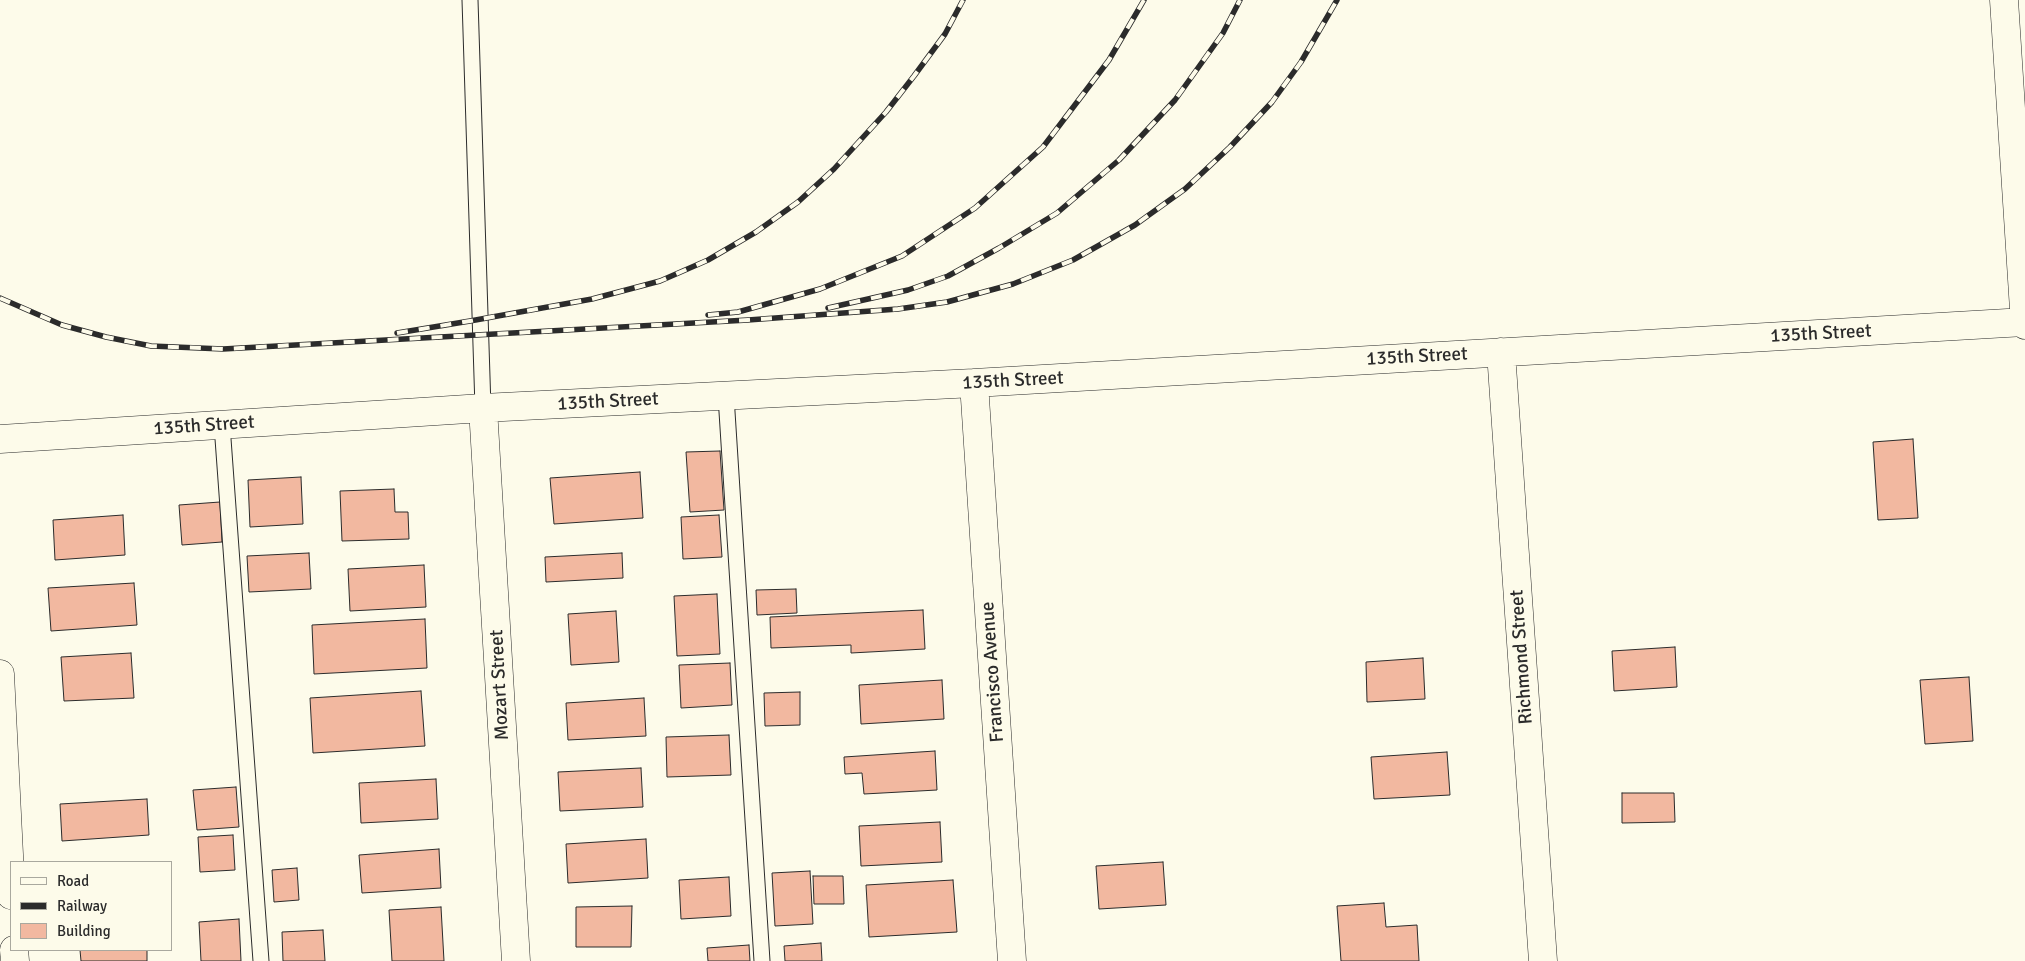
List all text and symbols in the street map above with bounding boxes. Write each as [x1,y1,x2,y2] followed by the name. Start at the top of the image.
[1770,320,1872,348] street label: 135th Street
[1366,343,1468,371] street label: 135th Street
[962,367,1064,395] street label: 135th Street
[557,388,659,416] street label: 135th Street
[153,411,255,441] street label: 135th Street
[1506,589,1538,725] street label: Richmond Street
[977,601,1009,743] street label: Francisco Avenue
[486,629,514,741] street label: Mozart Street
[10,861,172,951] legend
[57,872,89,890] text: Road
[57,897,107,915] text: Railway
[57,922,111,940] text: Building

